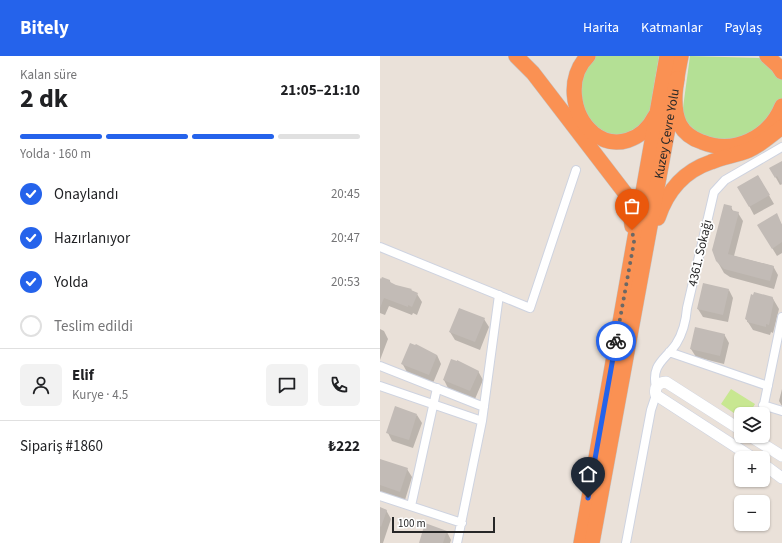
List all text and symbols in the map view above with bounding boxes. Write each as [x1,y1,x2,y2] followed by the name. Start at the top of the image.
[20,15,69,42] text: Bitely
[583,18,619,38] text: Harita
[641,18,703,38] text: Katmanlar
[725,18,762,38] text: Paylaş
[20,66,77,84] text: Kalan süre
[20,80,68,117] text: 2 dk
[280,80,360,101] text: 21:05–21:10
[650,87,684,181] street label: Kuzey Çevre Yolu
[20,145,91,163] text: Yolda · 160 m
[20,183,42,205] icon: check
[54,184,118,205] text: Onaylandı
[331,185,360,203] text: 20:45
[615,189,649,230] pin
[621,195,643,217] icon: bag
[684,218,716,288] street label: 4361. Sokağı
[20,227,42,249] icon: check
[54,228,130,249] text: Hazırlanıyor
[331,229,360,247] text: 20:47
[20,271,42,293] icon: check
[54,272,88,293] text: Yolda
[331,273,360,291] text: 20:53
[54,316,133,337] text: Teslim edildi
[596,321,636,361] courier
[605,330,627,352] icon: bike
[20,364,62,406] button: person
[266,364,308,406] button: chat
[318,364,360,406] button: phone
[72,365,94,386] text: Elif
[72,386,128,404] text: Kurye · 4.5
[734,407,770,531] map controls
[734,407,770,443] button: layers
[20,436,103,457] text: Sipariş #1860
[328,436,360,457] text: ₺222
[734,451,770,487] button: +
[571,457,605,498] pin
[577,463,599,485] icon: home
[734,495,770,531] button: −
[392,515,495,534] scale bar
[398,516,426,531] text: 100 m

